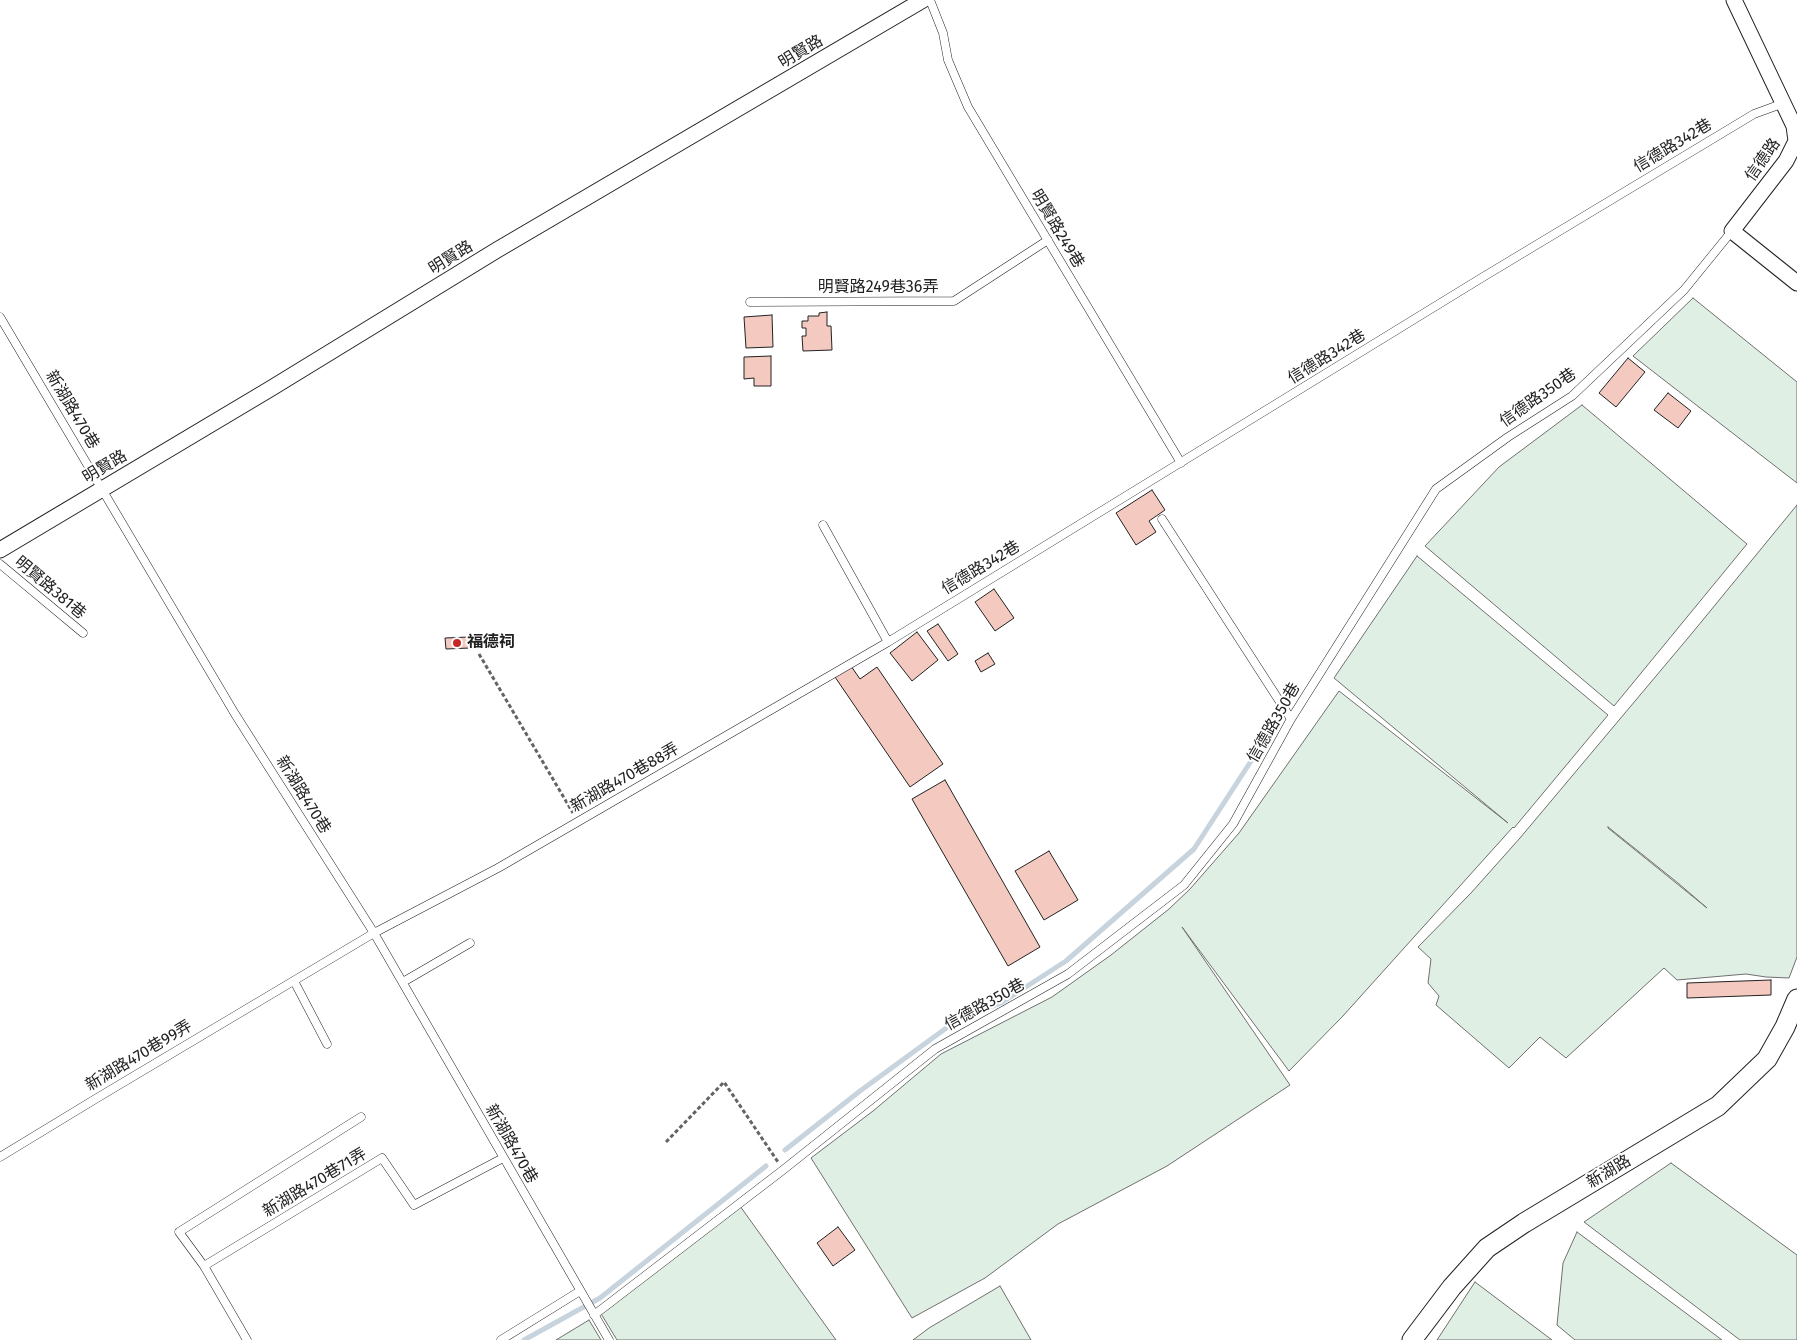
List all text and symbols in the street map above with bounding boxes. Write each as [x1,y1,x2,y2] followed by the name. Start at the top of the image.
[775,31,827,73] street label: 明賢路
[1630,115,1716,177] street label: 信德路342巷
[1741,135,1785,185] street label: 信德路
[1026,186,1088,272] street label: 明賢路249巷
[426,237,476,279] street label: 明賢路
[818,278,938,298] street label: 明賢路249巷36弄
[1285,326,1369,388] street label: 信德路342巷
[1496,365,1580,431] street label: 信德路350巷
[41,367,103,453] street label: 新湖路470巷
[79,446,131,488] street label: 明賢路
[938,537,1024,599] street label: 信德路342巷
[10,553,90,623] street label: 明賢路381巷
[467,633,515,653] place label: 福德祠
[451,637,463,649] marker: 福德祠
[1243,680,1305,766] street label: 信德路350巷
[568,739,682,817] street label: 新湖路470巷88弄
[272,753,334,837] street label: 新湖路470巷
[941,975,1029,1035] street label: 信德路350巷
[82,1017,196,1095] street label: 新湖路470巷99弄
[481,1101,541,1187] street label: 新湖路470巷
[260,1144,370,1222] street label: 新湖路470巷71弄
[1583,1151,1635,1193] street label: 新湖路

